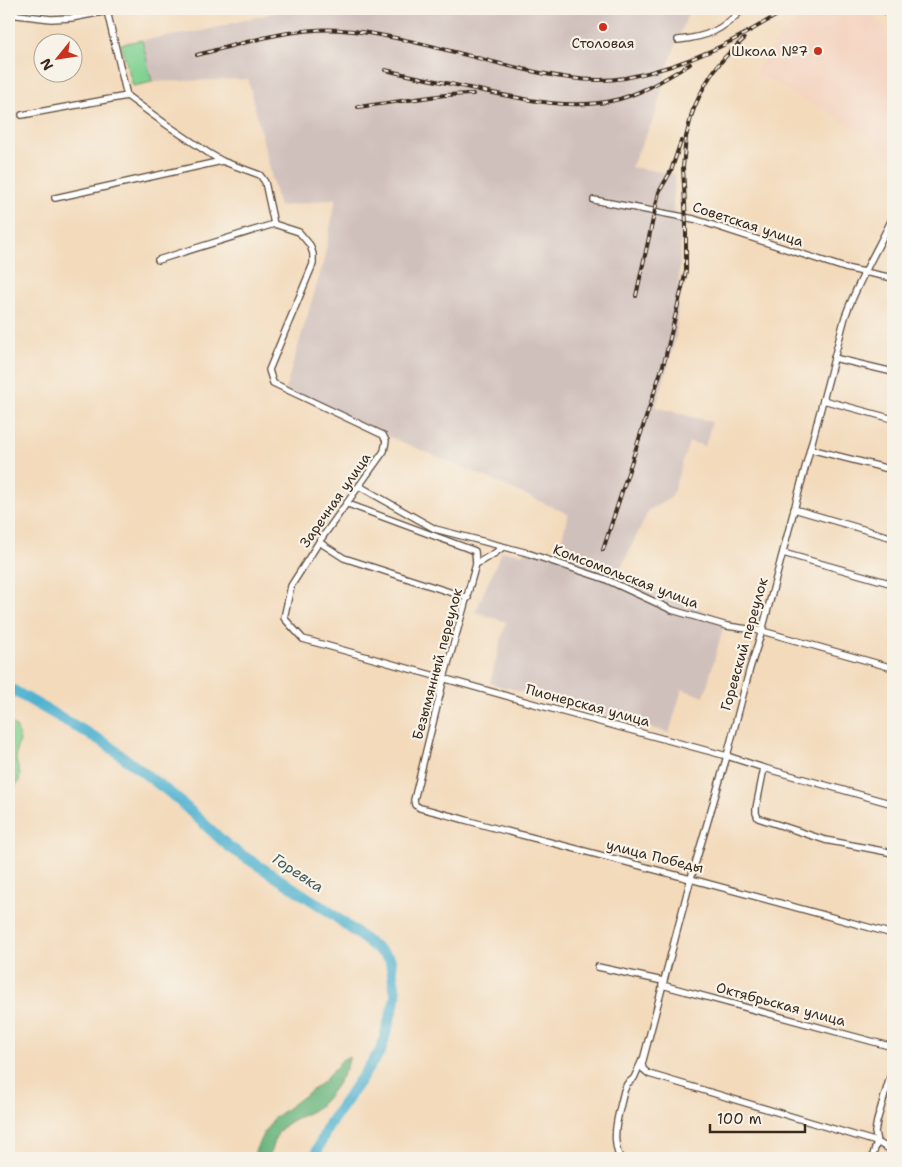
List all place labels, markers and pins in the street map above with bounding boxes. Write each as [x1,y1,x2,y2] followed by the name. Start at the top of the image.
[597,21,609,33] marker: Столовая
[572,34,634,52] place label: Столовая
[731,42,808,60] place label: Школа №7
[812,45,824,57] marker: Школа №7

